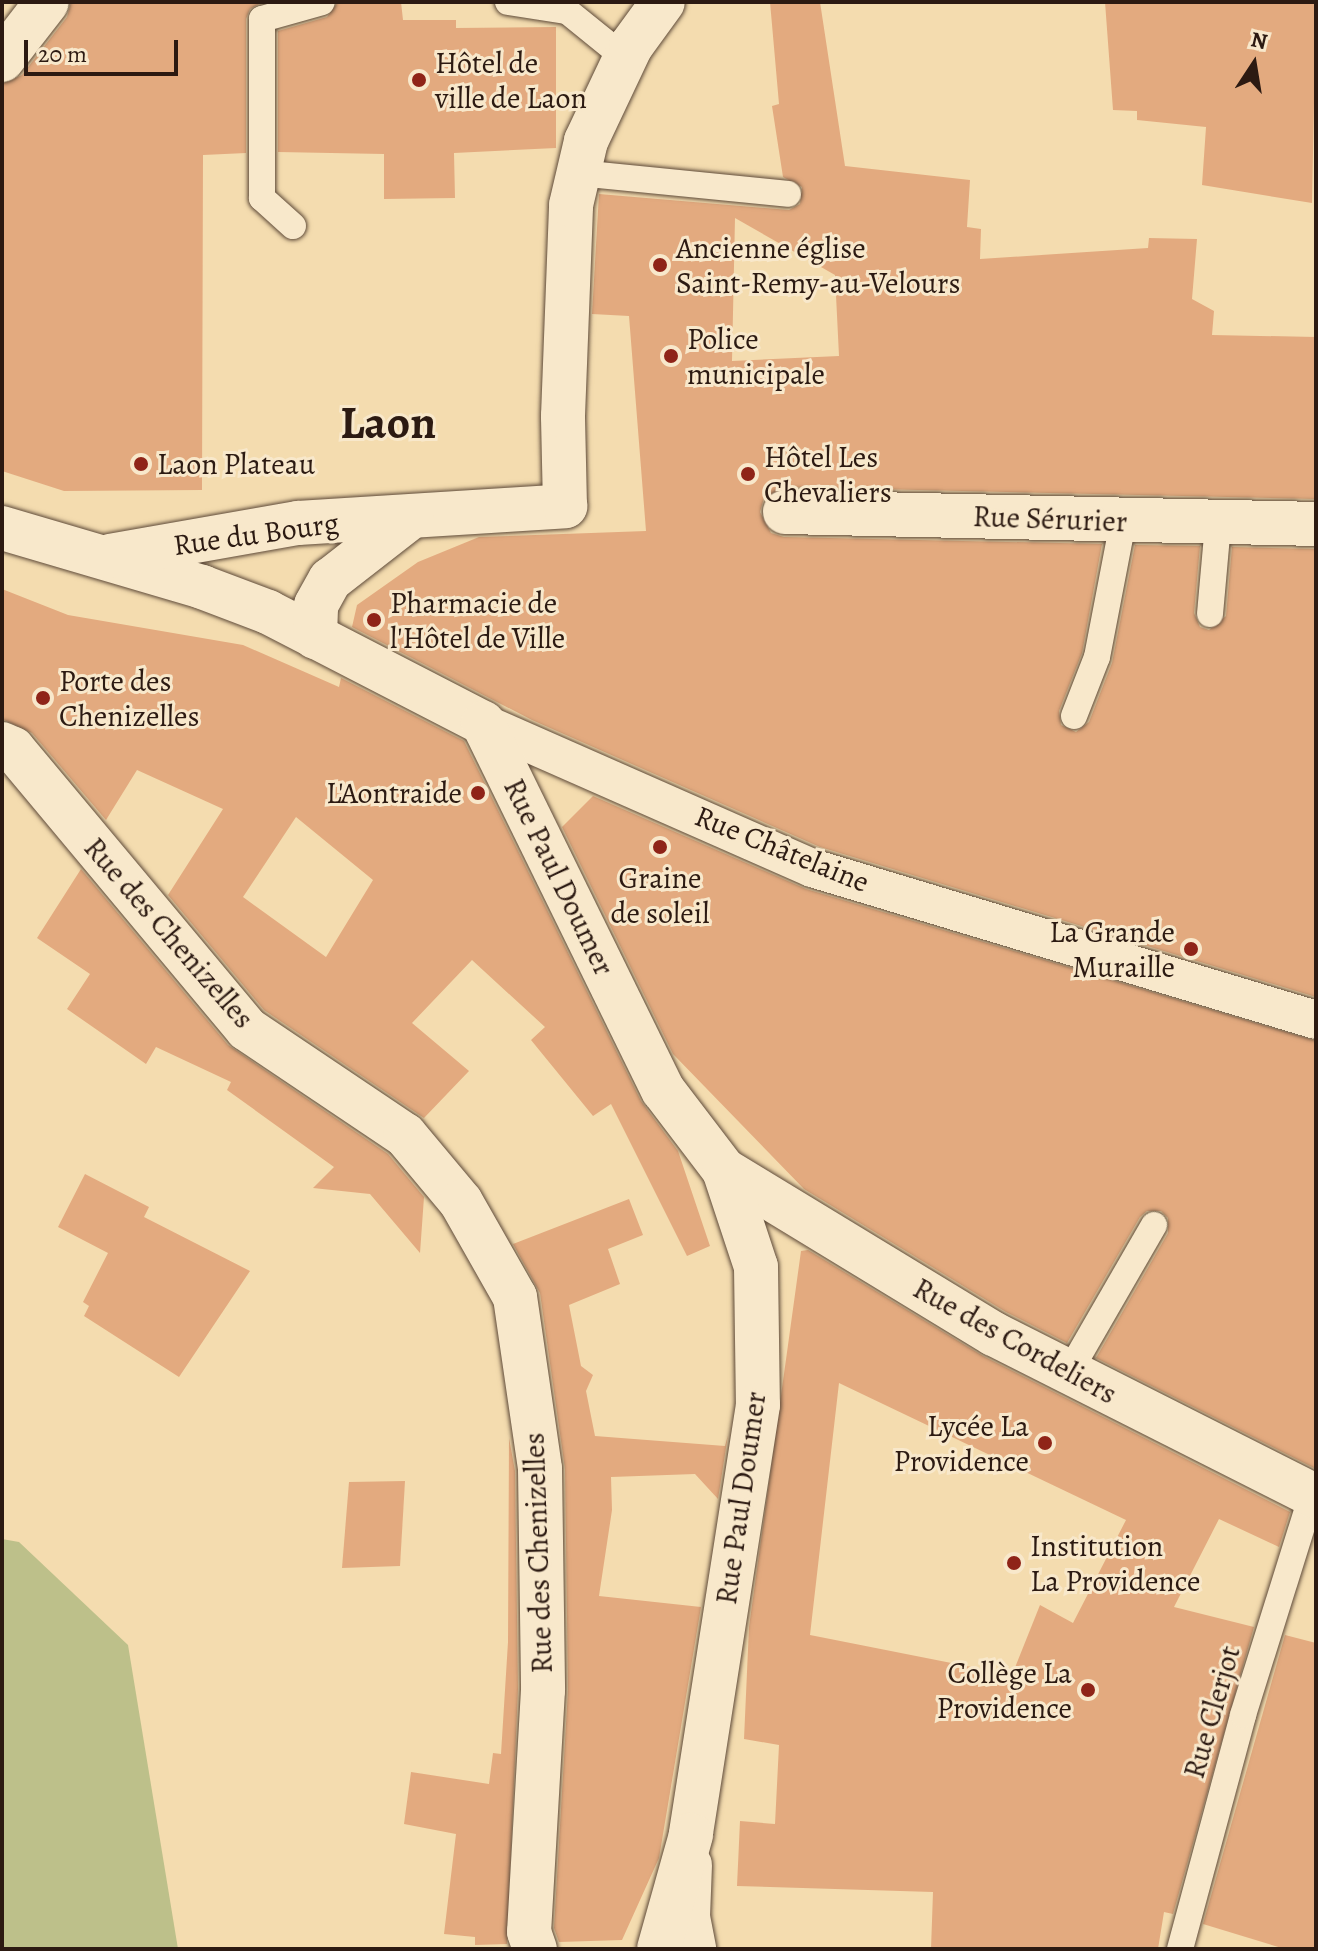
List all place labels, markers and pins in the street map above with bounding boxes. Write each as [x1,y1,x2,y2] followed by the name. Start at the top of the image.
[435,45,587,116] place label: Hôtel de ville de Laon
[410,71,428,89] marker: Hôtel de ville de Laon
[676,230,960,300] place label: Ancienne église Saint-Remy-au-Velours
[651,256,669,274] marker: Ancienne église Saint-Remy-au-Velours
[687,321,825,392] place label: Police municipale
[662,347,680,365] marker: Police municipale
[764,439,892,510] place label: Hôtel Les Chevaliers
[157,446,315,482] place label: Laon Plateau
[132,455,150,473] marker: Laon Plateau
[739,465,757,483] marker: Hôtel Les Chevaliers
[390,585,565,656] place label: Pharmacie de l'Hôtel de Ville
[365,611,383,629] marker: Pharmacie de l'Hôtel de Ville
[59,663,200,734] place label: Porte des Chenizelles
[34,689,52,707] marker: Porte des Chenizelles
[326,775,462,811] place label: L'Aontraide
[469,784,487,802] marker: L'Aontraide
[651,838,669,856] marker: Graine de soleil
[610,860,710,930] place label: Graine de soleil
[1049,914,1175,984] place label: La Grande Muraille
[1182,940,1200,958] marker: La Grande Muraille
[894,1408,1029,1478] place label: Lycée La Providence
[1036,1434,1054,1452] marker: Lycée La Providence
[1030,1528,1201,1598] place label: Institution La Providence
[1005,1554,1023,1572] marker: Institution La Providence
[937,1655,1072,1726] place label: Collège La Providence
[1079,1681,1097,1699] marker: Collège La Providence

